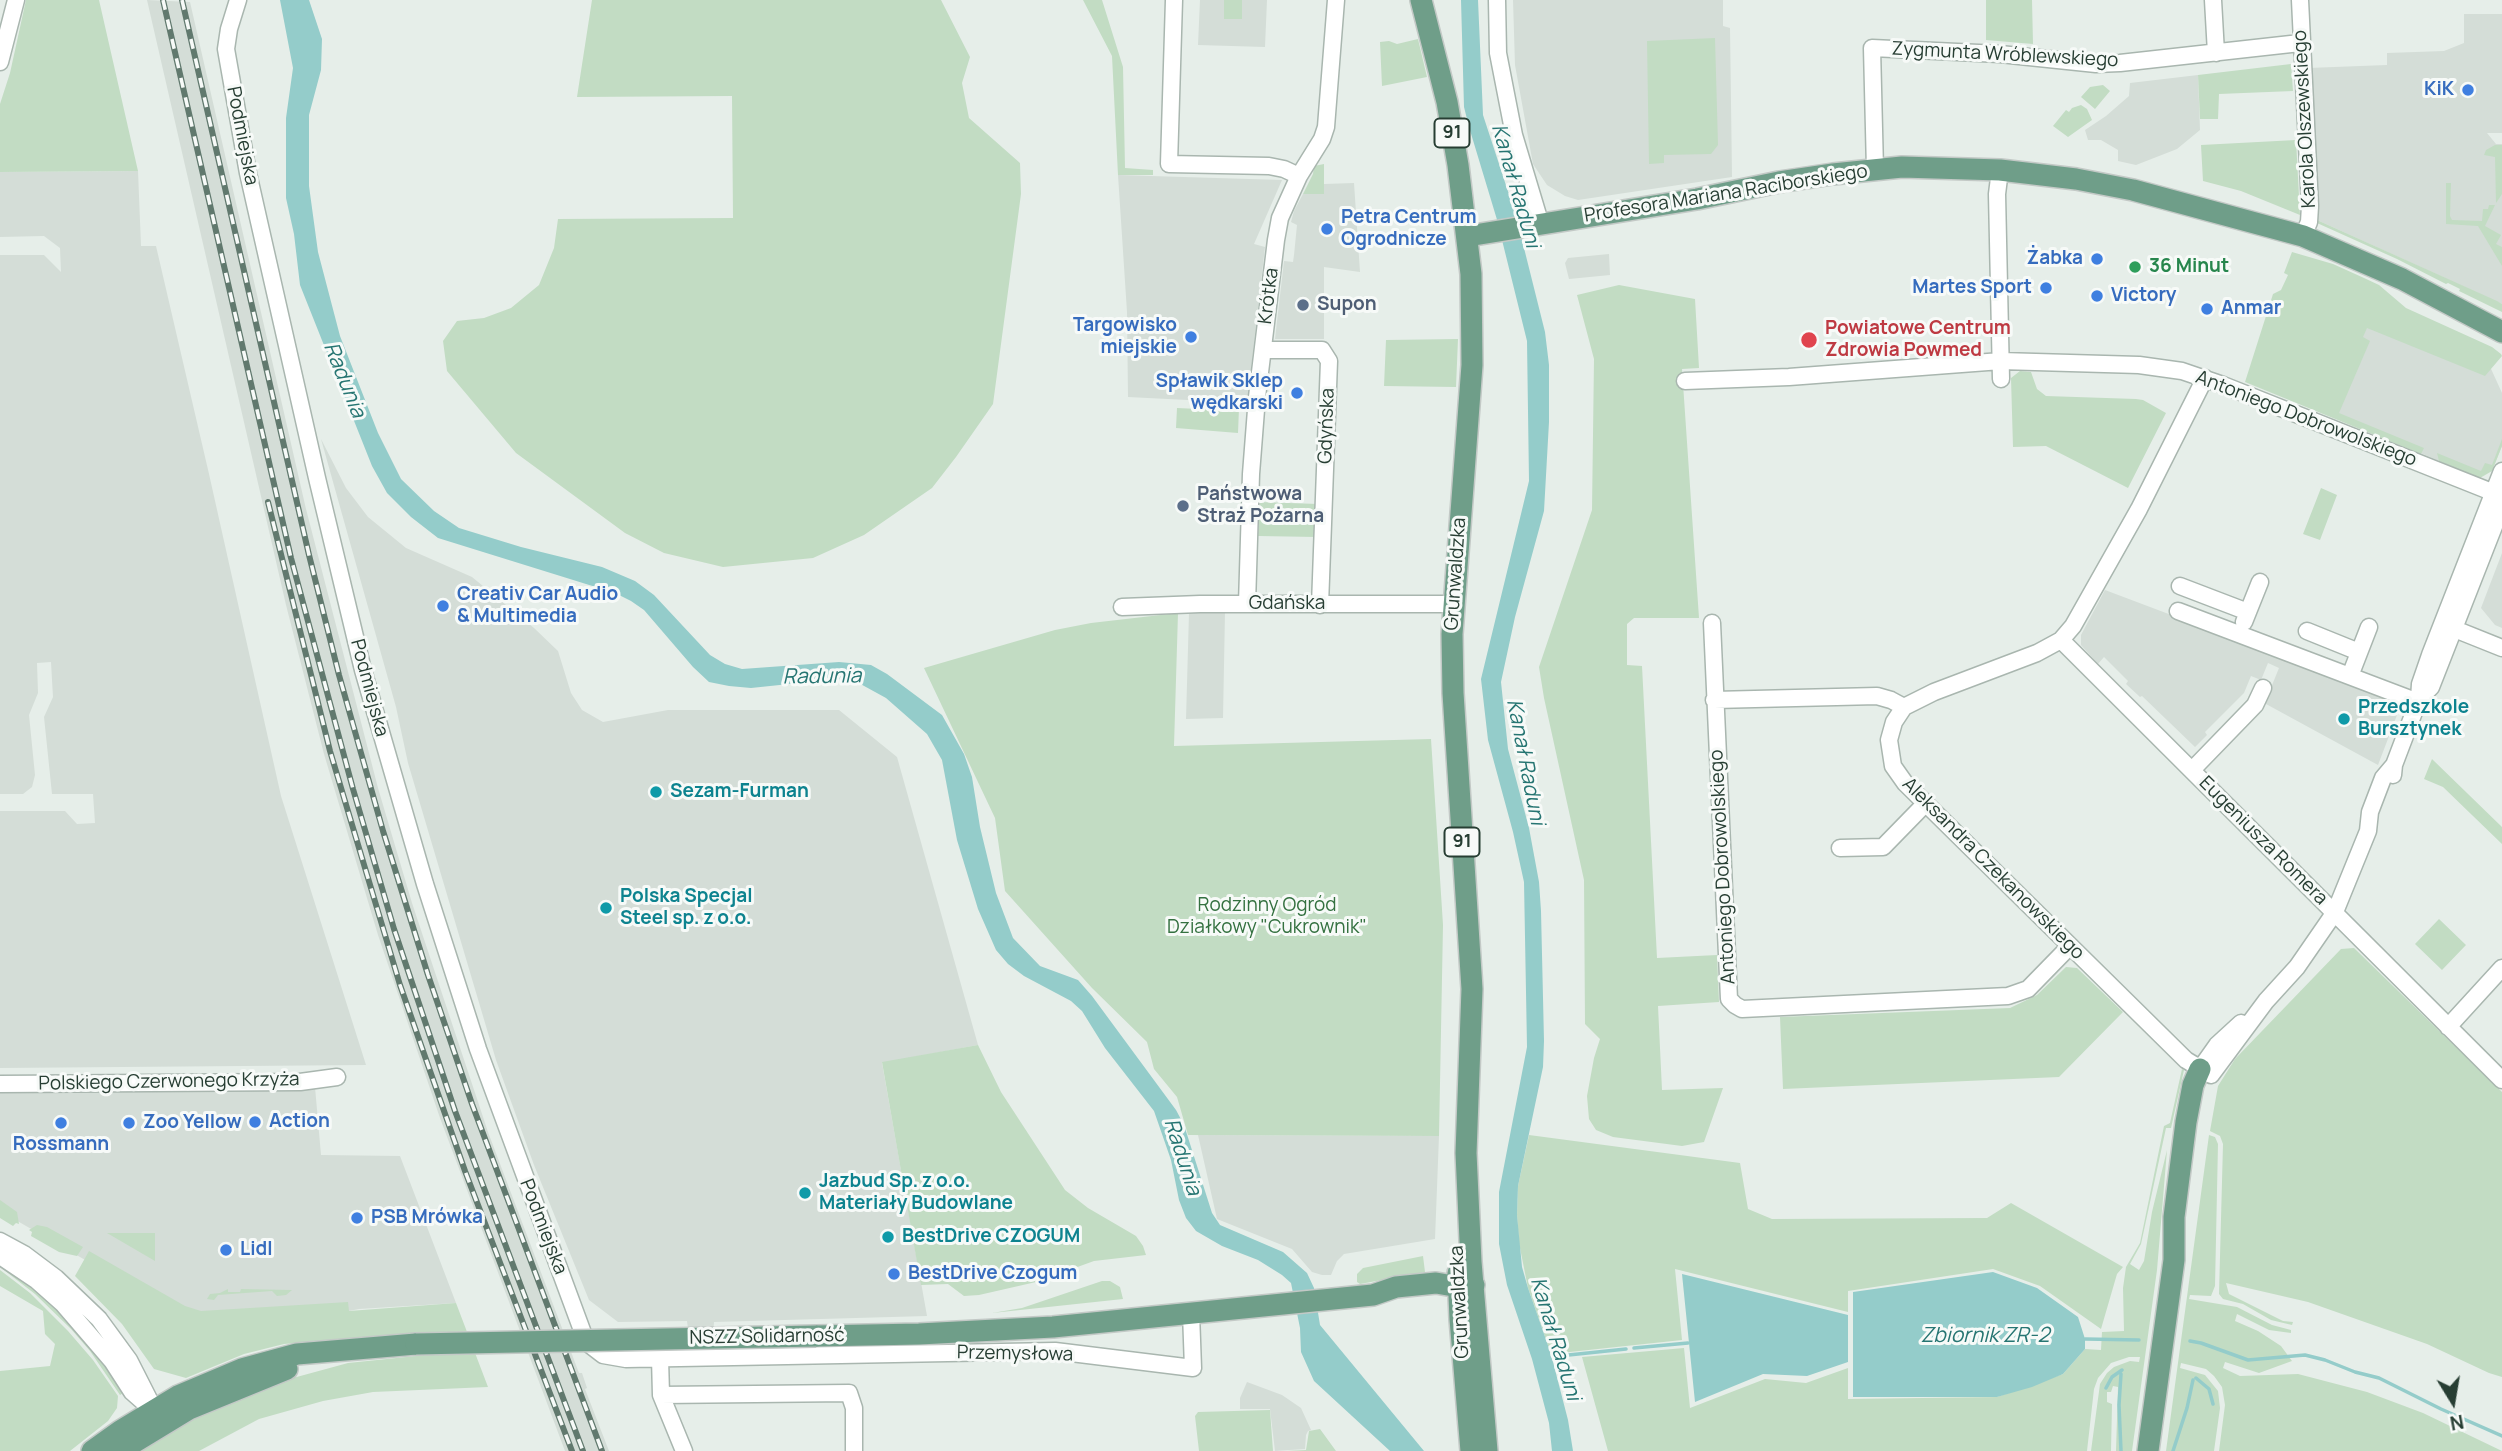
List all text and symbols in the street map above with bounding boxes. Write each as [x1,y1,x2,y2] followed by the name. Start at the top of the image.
[2289,29,2321,209] street label: Karola Olszewskiego
[1891,38,2119,72] street label: Zygmunta Wróblewskiego
[2424,79,2454,101] place label: KiK
[2460,82,2476,98] marker: KiK
[221,85,263,187] street label: Podmiejska
[1434,118,1470,148] road number: 91
[1485,121,1545,251] water label: Kanał Raduni
[1583,160,1869,228] street label: Profesora Mariana Raciborskiego
[1341,207,1477,251] place label: Petra Centrum Ogrodnicze
[1319,221,1335,237] marker: Petra Centrum Ogrodnicze
[2027,248,2083,270] place label: Żabka
[2089,251,2105,267] marker: Żabka
[2149,256,2229,278] place label: 36 Minut
[2127,259,2143,275] marker: 36 Minut
[1254,266,1284,326] street label: Krótka
[1912,277,2032,299] place label: Martes Sport
[2038,280,2054,296] marker: Martes Sport
[2111,285,2176,307] place label: Victory
[2089,288,2105,304] marker: Victory
[1317,294,1377,316] place label: Supon
[1295,297,1311,313] marker: Supon
[2221,298,2281,320] place label: Anmar
[2199,301,2215,317] marker: Anmar
[1073,315,1177,359] place label: Targowisko miejskie
[1825,318,2011,362] place label: Powiatowe Centrum Zdrowia Powmed
[1183,329,1199,345] marker: Targowisko miejskie
[1799,330,1819,350] marker: Powiatowe Centrum Zdrowia Powmed
[318,339,370,421] water label: Radunia
[2192,366,2420,472] street label: Antoniego Dobrowolskiego
[1156,371,1283,415] place label: Spławik Sklep wędkarski
[1289,385,1305,401] marker: Spławik Sklep wędkarski
[1314,388,1340,464] street label: Gdyńska
[1197,484,1324,528] place label: Państwowa Straż Pożarna
[1175,498,1191,514] marker: Państwowa Straż Pożarna
[1441,517,1471,631] street label: Grunwaldzka
[457,584,618,628] place label: Creativ Car Audio & Multimedia
[1249,593,1325,615] street label: Gdańska
[435,598,451,614] marker: Creativ Car Audio & Multimedia
[345,637,393,739] street label: Podmiejska
[782,664,862,690] water label: Radunia
[1500,697,1550,827] water label: Kanał Raduni
[2358,697,2469,741] place label: Przedszkole Bursztynek
[2336,711,2352,727] marker: Przedszkole Bursztynek
[1705,749,1741,985] street label: Antoniego Dobrowolskiego
[2194,772,2332,910] street label: Eugeniusza Romera
[1897,773,2089,965] street label: Aleksandra Czekanowskiego
[670,781,809,803] place label: Sezam-Furman
[648,784,664,800] marker: Sezam-Furman
[1444,828,1480,856] road number: 91
[620,886,753,930] place label: Polska Specjal Steel sp. z o.o.
[1167,895,1367,939] park label: Rodzinny Ogród Działkowy "Cukrownik"
[598,900,614,916] marker: Polska Specjal Steel sp. z o.o.
[38,1068,300,1096] street label: Polskiego Czerwonego Krzyża
[269,1111,330,1133] place label: Action
[143,1112,242,1134] place label: Zoo Yellow
[247,1114,263,1130] marker: Action
[53,1115,69,1131] marker: Rossmann
[121,1115,137,1131] marker: Zoo Yellow
[1158,1116,1206,1198] water label: Radunia
[13,1134,109,1156] place label: Rossmann
[819,1171,1013,1215] place label: Jazbud Sp. z o.o. Materiały Budowlane
[514,1176,572,1278] street label: Podmiejska
[797,1185,813,1201] marker: Jazbud Sp. z o.o. Materiały Budowlane
[371,1207,483,1229] place label: PSB Mrówka
[349,1210,365,1226] marker: PSB Mrówka
[902,1226,1080,1248] place label: BestDrive CZOGUM
[880,1229,896,1245] marker: BestDrive CZOGUM
[240,1239,273,1261] place label: Lidl
[218,1242,234,1258] marker: Lidl
[1446,1245,1474,1359] street label: Grunwaldzka
[908,1263,1077,1285] place label: BestDrive Czogum
[886,1266,902,1282] marker: BestDrive Czogum
[1524,1274,1586,1404] water label: Kanał Raduni
[1920,1323,2050,1349] water label: Zbiornik ZR-2
[689,1324,845,1350] street label: NSZZ Solidarność
[957,1342,1073,1366] street label: Przemysłowa
[2418,1367,2488,1437] north arrow
[2448,1409,2466,1437] text: N

